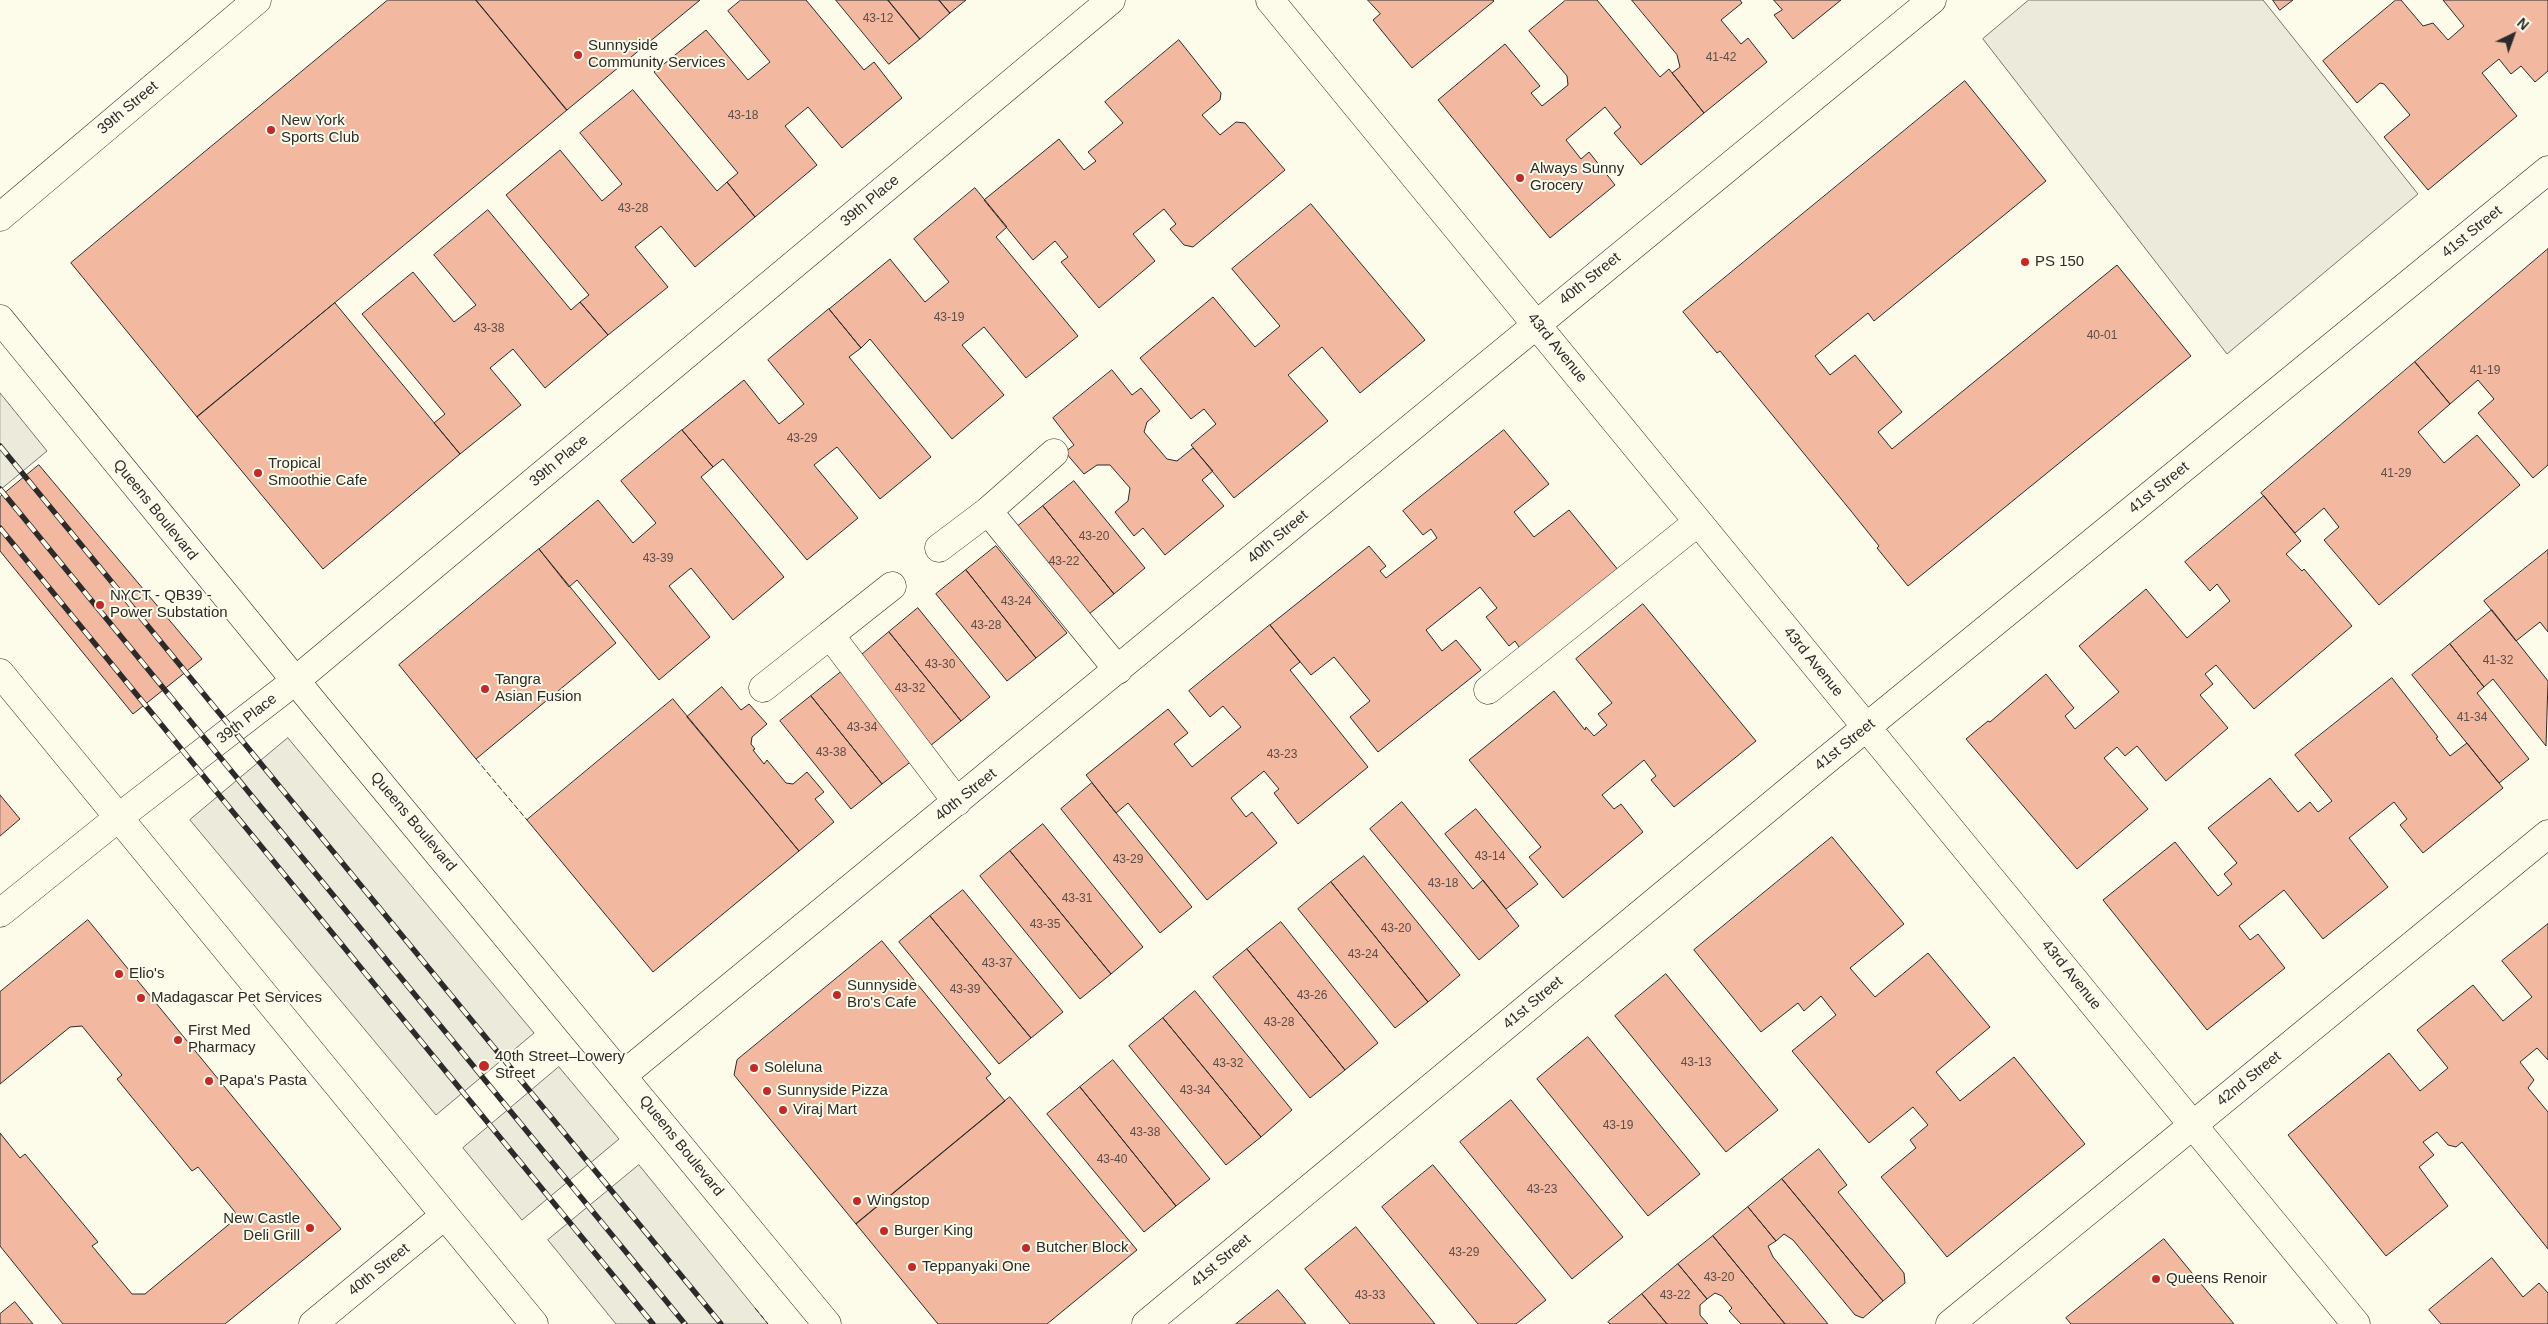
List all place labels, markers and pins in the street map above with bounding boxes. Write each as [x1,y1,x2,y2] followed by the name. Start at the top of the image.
[588,37,726,72] place label: Sunnyside Community Services
[572,49,584,61] marker: Sunnyside Community Services
[281,112,359,147] place label: New York Sports Club
[265,124,277,136] marker: New York Sports Club
[1530,160,1624,195] place label: Always Sunny Grocery
[1514,172,1526,184] marker: Always Sunny Grocery
[2035,253,2084,271] place label: PS 150
[2019,256,2031,268] marker: PS 150
[268,455,367,490] place label: Tropical Smoothie Cafe
[252,467,264,479] marker: Tropical Smoothie Cafe
[110,587,228,622] place label: NYCT - QB39 - Power Substation
[94,599,106,611] marker: NYCT - QB39 - Power Substation
[495,671,582,706] place label: Tangra Asian Fusion
[479,683,491,695] marker: Tangra Asian Fusion
[129,965,164,983] place label: Elio's
[113,968,125,980] marker: Elio's
[847,977,917,1012] place label: Sunnyside Bro's Cafe
[151,989,322,1007] place label: Madagascar Pet Services
[831,989,843,1001] marker: Sunnyside Bro's Cafe
[135,992,147,1004] marker: Madagascar Pet Services
[188,1022,256,1057] place label: First Med Pharmacy
[172,1034,184,1046] marker: First Med Pharmacy
[495,1048,625,1083] place label: 40th Street–Lowery Street
[477,1059,491,1073] marker: 40th Street–Lowery Street
[764,1059,822,1077] place label: Soleluna
[748,1062,760,1074] marker: Soleluna
[219,1072,307,1090] place label: Papa's Pasta
[203,1075,215,1087] marker: Papa's Pasta
[777,1082,888,1100] place label: Sunnyside Pizza
[761,1085,773,1097] marker: Sunnyside Pizza
[793,1101,857,1119] place label: Viraj Mart
[777,1104,789,1116] marker: Viraj Mart
[867,1192,930,1210] place label: Wingstop
[851,1195,863,1207] marker: Wingstop
[223,1210,300,1245] place label: New Castle Deli Grill
[304,1222,316,1234] marker: New Castle Deli Grill
[894,1222,973,1240] place label: Burger King
[878,1225,890,1237] marker: Burger King
[1036,1239,1129,1257] place label: Butcher Block
[1020,1242,1032,1254] marker: Butcher Block
[922,1258,1030,1276] place label: Teppanyaki One
[906,1261,918,1273] marker: Teppanyaki One
[2166,1270,2267,1288] place label: Queens Renoir
[2150,1273,2162,1285] marker: Queens Renoir

